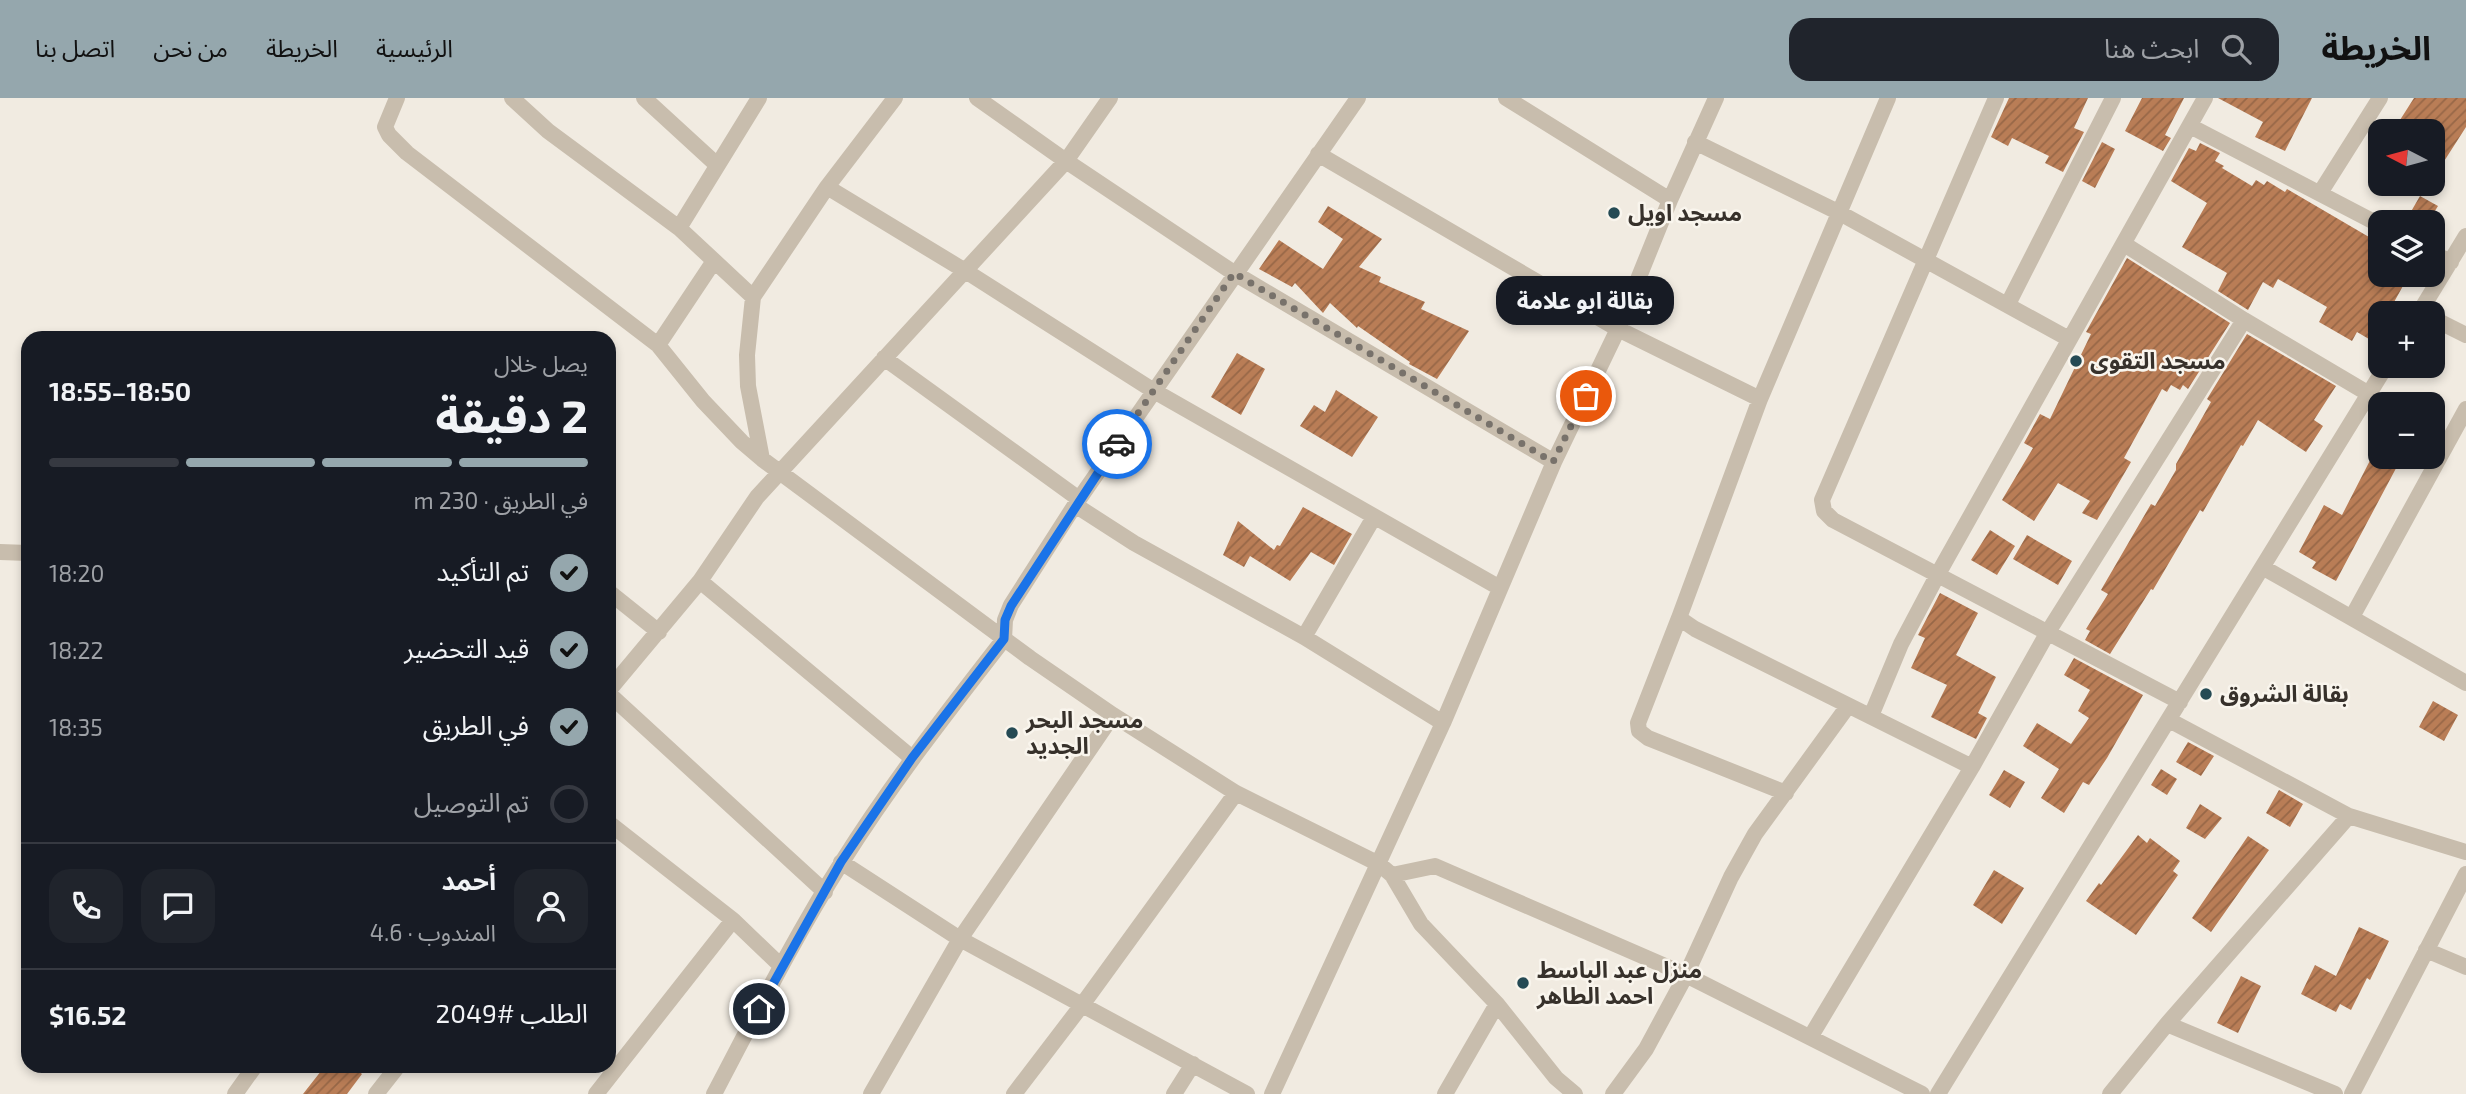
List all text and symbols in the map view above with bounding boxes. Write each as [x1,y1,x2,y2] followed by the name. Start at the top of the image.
[1789,18,2279,81] search box
[2321,27,2431,67] text: الخريطة
[2217,30,2255,68] icon: search
[2104,32,2199,63] text: ابحث هنا
[35,33,115,62] text: اتصل بنا
[153,33,228,62] text: من نحن
[266,33,338,62] text: الخريطة
[376,33,453,62] text: الرئيسية
[2368,119,2445,196] north arrow
[2368,119,2445,469] map controls
[1628,198,1742,227] place label: مسجد اويل
[1606,205,1622,221] marker: مسجد اويل
[2368,210,2445,287] button: layers
[1497,277,1675,326] callout: بقالة ابو علامة
[1517,286,1653,314] text: بقالة ابو علامة
[2368,301,2445,378] button: +
[2090,346,2226,374] place label: مسجد التقوى
[494,349,588,377] text: يصل خلال
[2068,353,2084,369] marker: مسجد التقوى
[1556,366,1616,426] pin
[49,375,191,406] text: 18:50–18:55
[1567,377,1605,415] icon: bag
[436,387,588,442] text: 2 دقيقة
[2368,392,2445,469] button: −
[1082,409,1152,479] courier
[1098,425,1136,463] icon: car
[413,486,588,514] text: في الطريق · 230 m
[550,554,588,592] icon: check
[436,555,529,586] text: تم التأكيد
[49,559,104,587] text: 18:20
[550,631,588,669] icon: check
[404,632,529,663] text: قيد التحضير
[49,636,103,664] text: 18:22
[2220,679,2349,708] place label: بقالة الشروق
[2198,686,2214,702] marker: بقالة الشروق
[1025,705,1143,759] place label: مسجد البحر الجديد
[550,708,588,746] icon: check
[423,709,529,740] text: في الطريق
[49,713,103,741] text: 18:35
[1004,725,1020,741] marker: مسجد البحر الجديد
[414,786,529,817] text: تم التوصيل
[442,864,496,895] text: أحمد
[49,869,123,943] button: phone
[141,869,215,943] button: chat
[514,869,588,943] button: person
[370,918,496,946] text: المندوب · 4.6
[1536,955,1702,1010] place label: منزل عبد الباسط احمد الطاهر
[1515,975,1531,991] marker: منزل عبد الباسط احمد الطاهر
[729,979,789,1039] pin
[740,990,778,1028] icon: home
[436,997,588,1028] text: الطلب #2049
[49,999,126,1030] text: $16.52

